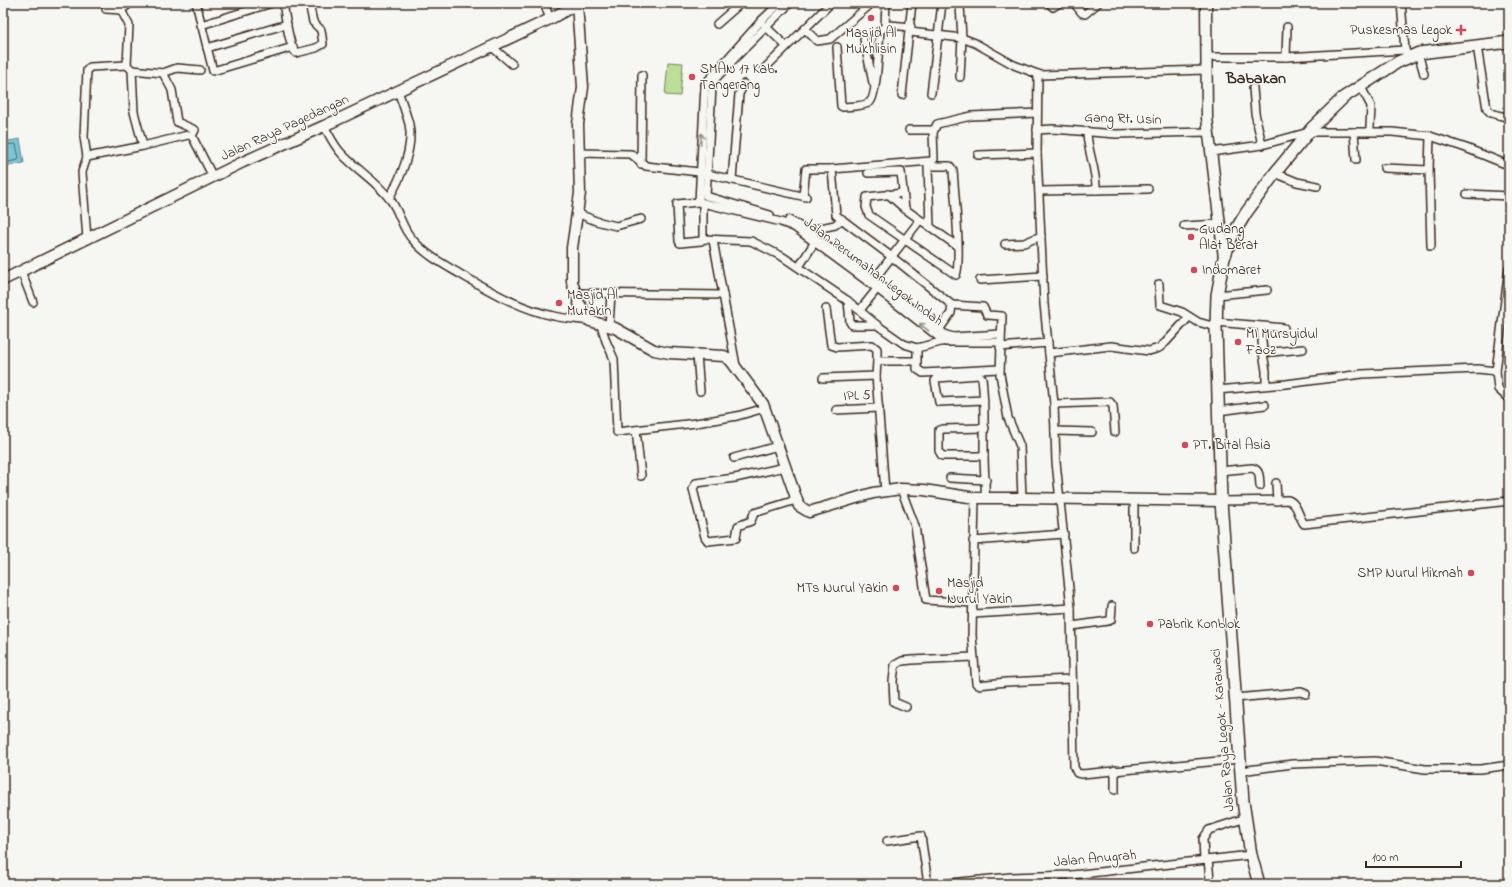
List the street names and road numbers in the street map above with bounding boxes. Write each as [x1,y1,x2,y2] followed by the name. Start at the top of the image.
[217,89,353,168] street label: Jalan Raya Pagedangan
[1084,107,1162,132] street label: Gang Rt. Usin
[798,212,947,332] street label: Jalan Perumahan Legok Indah
[843,385,871,407] street label: IPL 5
[1205,648,1242,812] street label: Jalan Raya Legok - Karawaci
[1053,845,1137,874] street label: Jalan Anugrah

